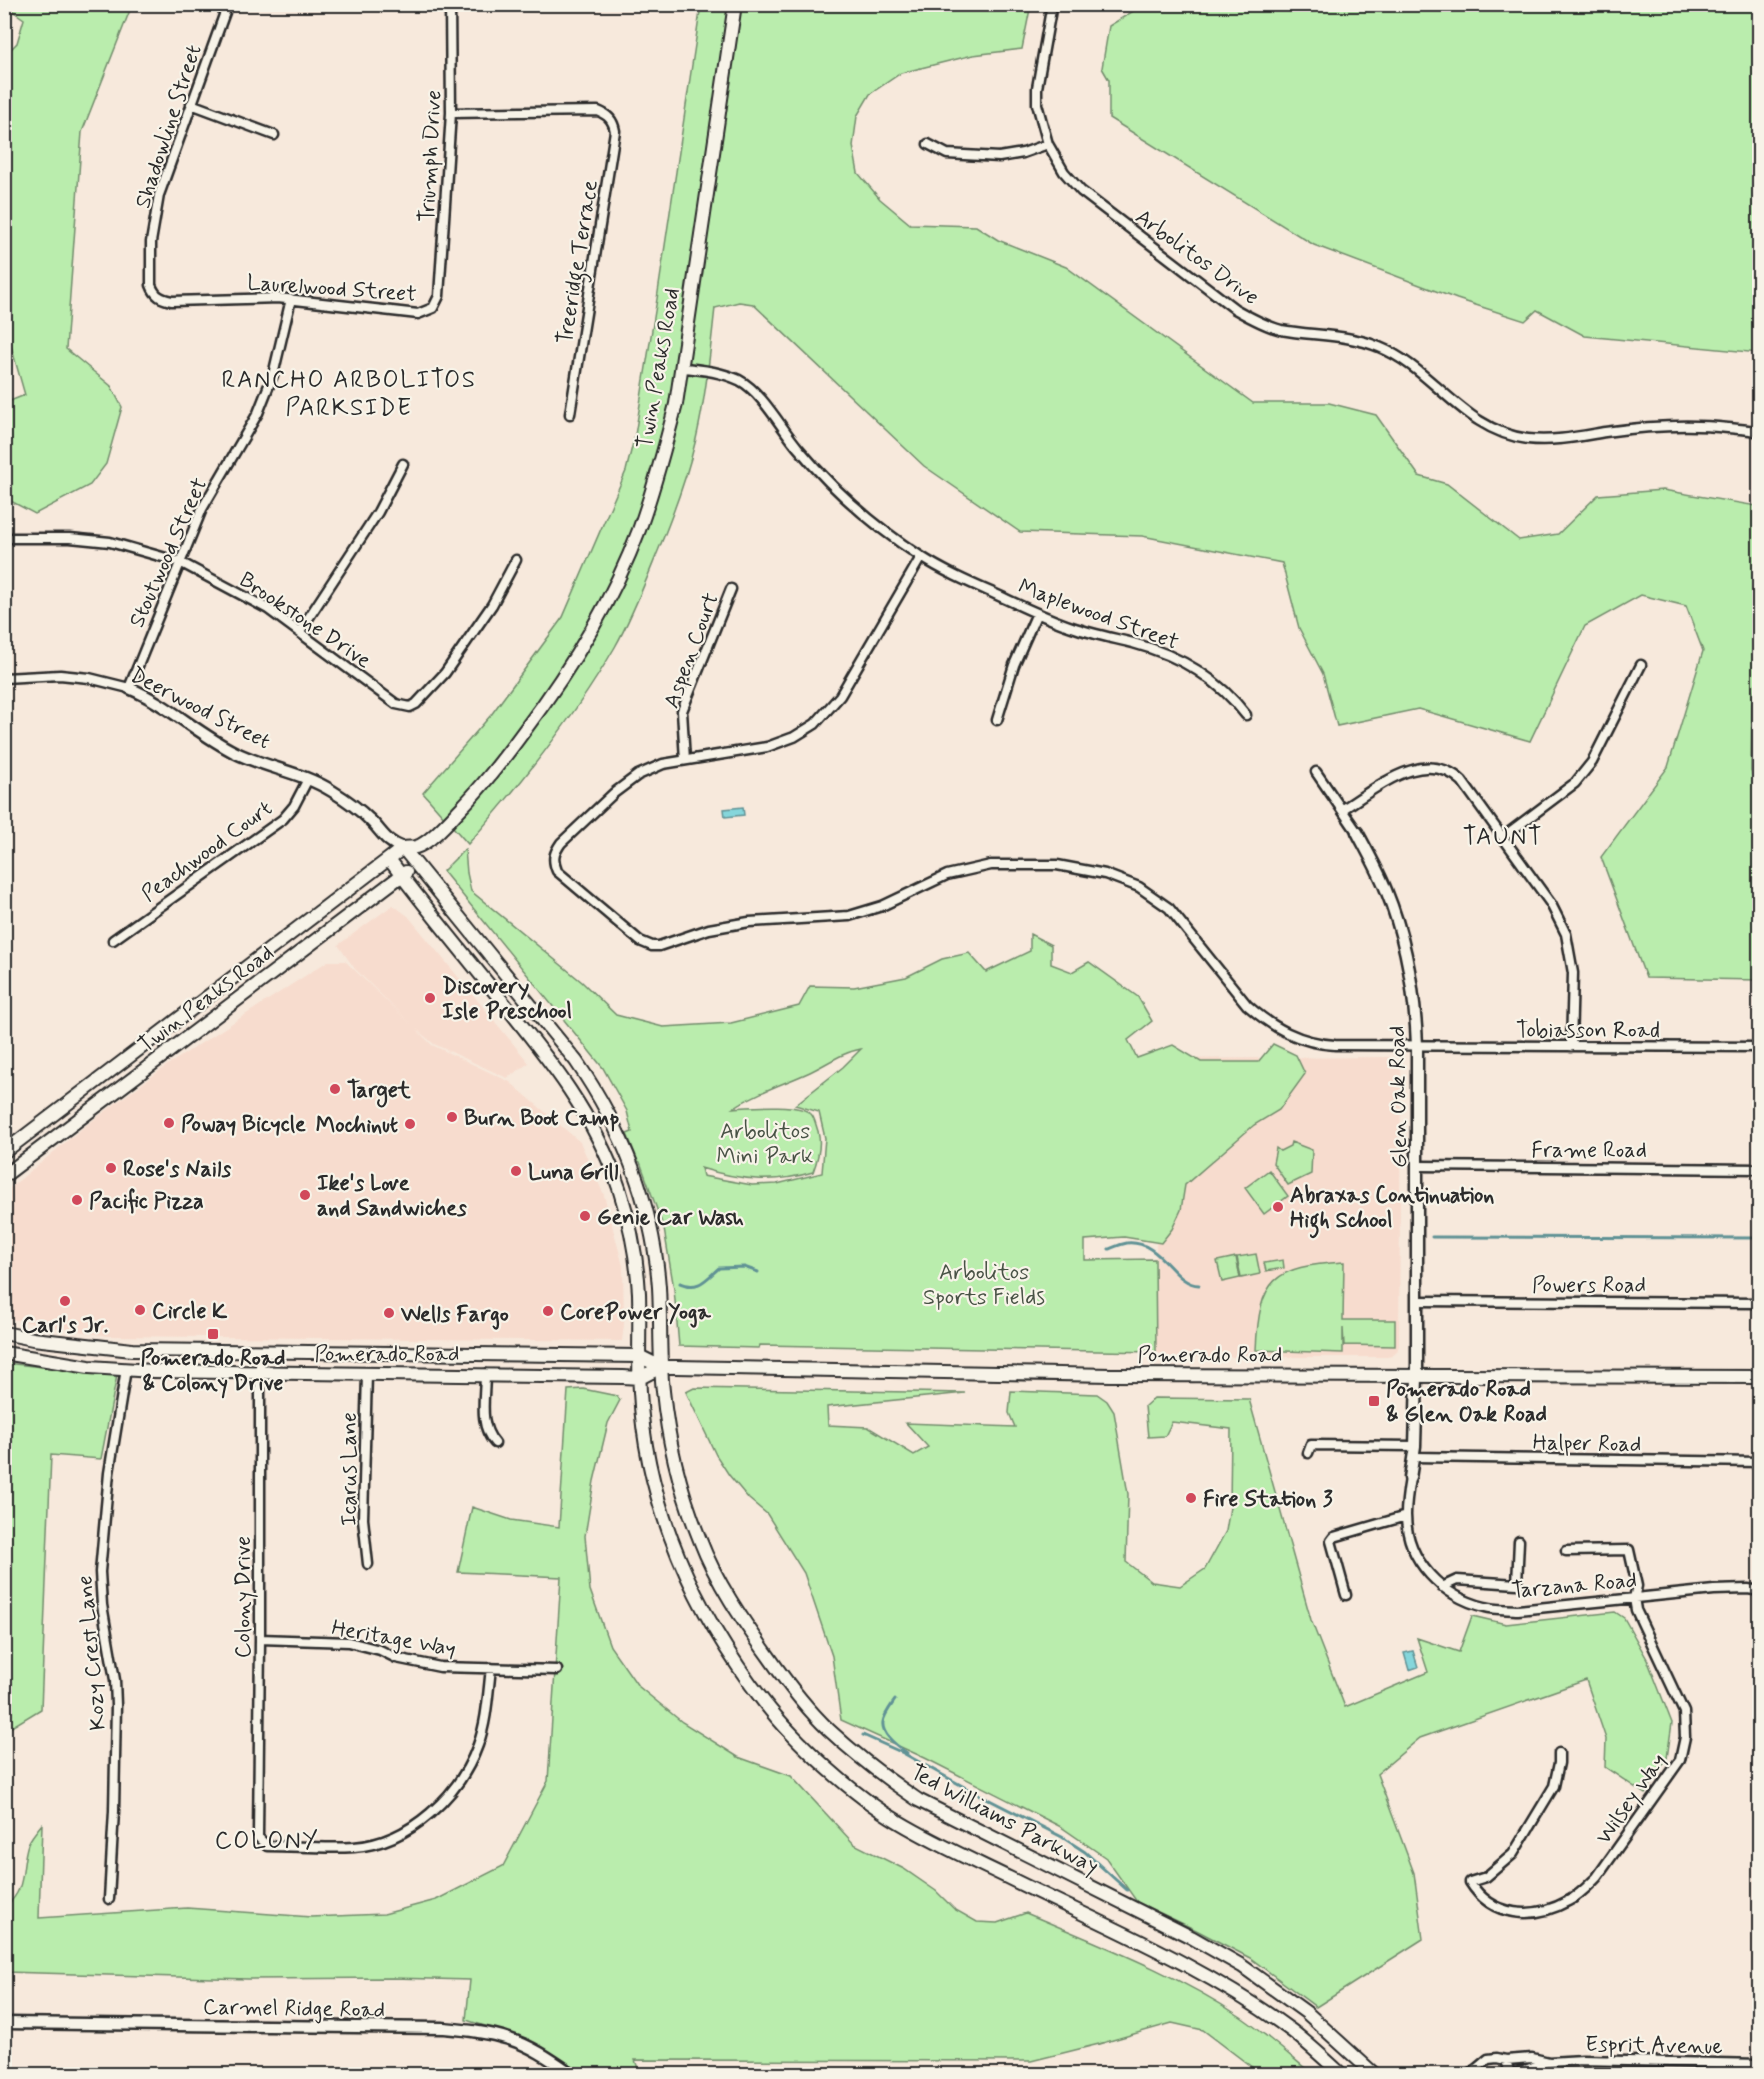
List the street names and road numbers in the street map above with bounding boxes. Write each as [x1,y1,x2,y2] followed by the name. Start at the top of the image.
[129,41,209,212] street label: Shadowline Street
[414,89,448,223] street label: Triumph Drive
[551,178,608,347] street label: Treeridge Terrace
[1129,203,1264,312] street label: Arbolitos Drive
[246,269,418,309] street label: Laurelwood Street
[631,286,687,451] street label: Twin Peaks Road
[123,474,214,632] street label: Stoutwood Street
[234,566,376,675] street label: Brookstone Drive
[1014,573,1182,657] street label: Maplewood Street
[658,589,726,712] street label: Aspen Court
[125,661,275,756] street label: Deerwood Street
[136,795,278,908] street label: Peachwood Court
[133,939,280,1060] street label: Twin Peaks Road
[1516,1017,1660,1045] street label: Tobiasson Road
[1384,1025,1414,1168] street label: Glen Oak Road
[1531,1137,1647,1165] street label: Frame Road
[1532,1272,1646,1300] street label: Powers Road
[314,1341,460,1369] street label: Pomerado Road
[1137,1342,1283,1370] street label: Pomerado Road
[336,1412,364,1526] street label: Icarus Lane
[1532,1429,1641,1459] street label: Halper Road
[230,1536,258,1658] street label: Colony Drive
[1510,1567,1638,1605] street label: Tarzana Road
[71,1574,113,1731] street label: Kozy Crest Lane
[329,1614,458,1665] street label: Heritage Way
[1590,1748,1673,1850] street label: Wilsey Way
[905,1758,1103,1881] street label: Ted Williams Parkway
[203,1993,385,2026] street label: Carmel Ridge Road
[1585,2031,1723,2061] street label: Esprit Avenue

